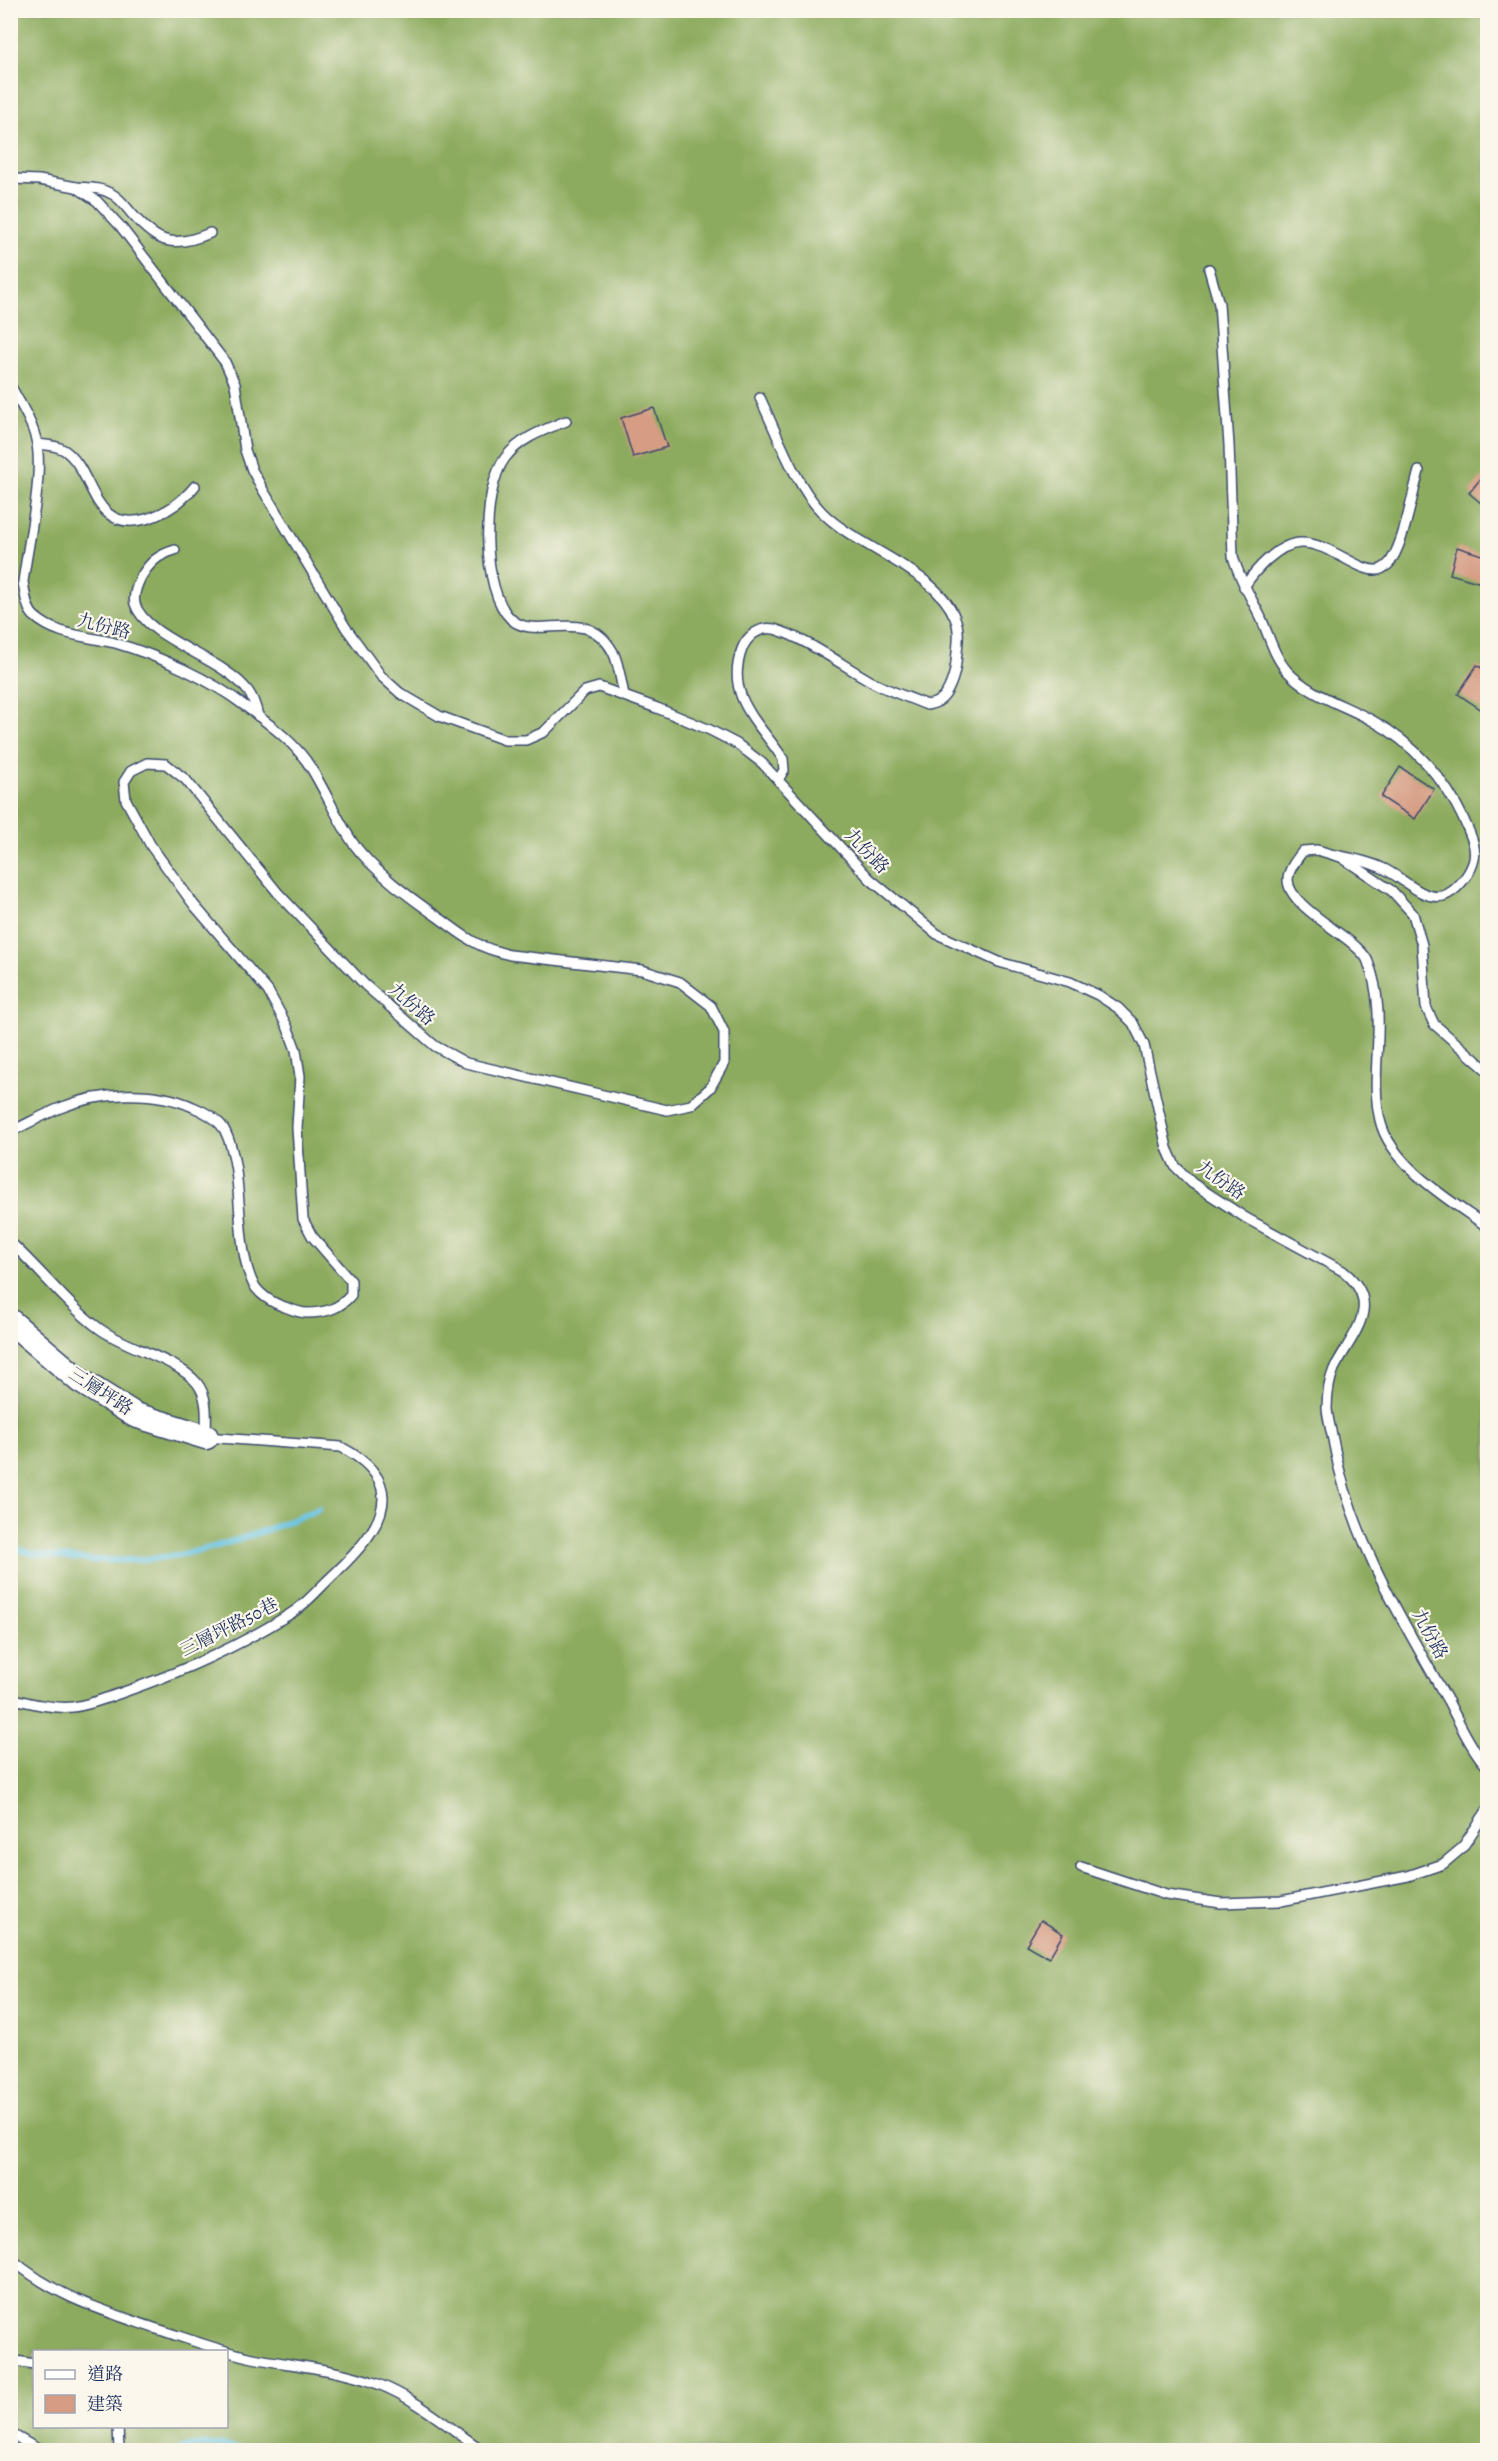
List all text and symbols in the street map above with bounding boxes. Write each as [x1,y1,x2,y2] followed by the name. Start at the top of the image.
[75,608,133,644] street label: 九份路
[840,823,894,879] street label: 九份路
[384,977,440,1031] street label: 九份路
[1192,1155,1250,1205] street label: 九份路
[64,1361,138,1421] street label: 三層坪路
[176,1592,282,1662] street label: 三層坪路50巷
[1406,1605,1454,1663] street label: 九份路
[33,2350,228,2428] legend
[87,2362,123,2386] text: 道路
[87,2392,123,2416] text: 建築

